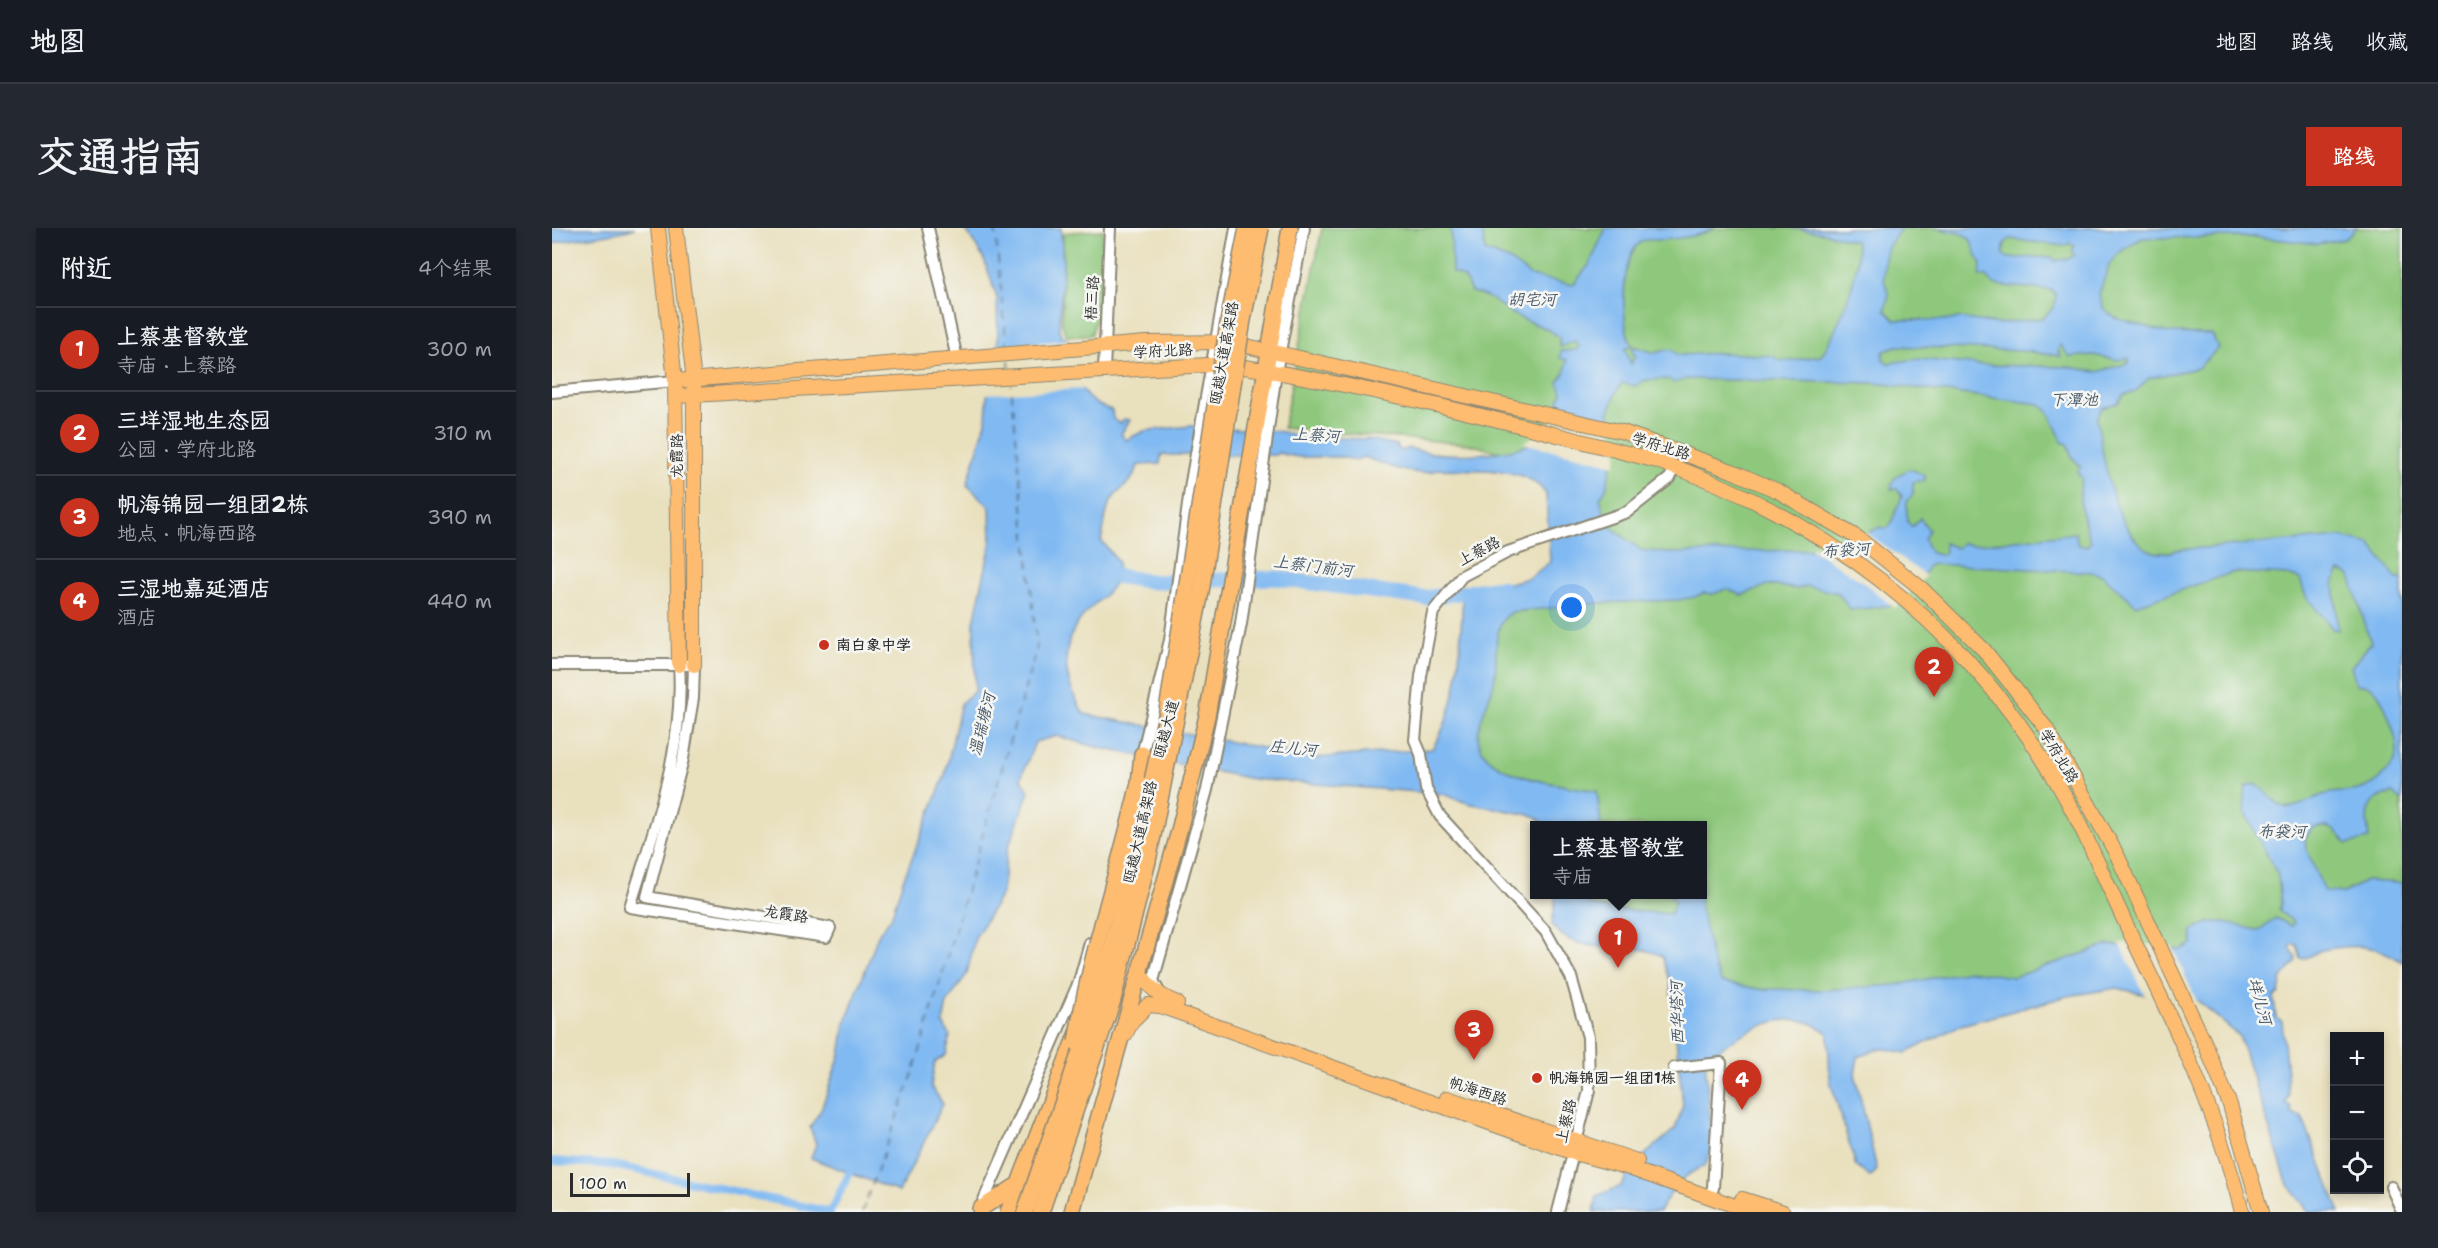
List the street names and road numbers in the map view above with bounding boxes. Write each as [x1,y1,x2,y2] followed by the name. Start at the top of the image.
[1080,275,1104,321] street label: 梧三路
[1205,300,1243,406] street label: 瓯越大道高架路
[1133,339,1193,363] street label: 学府北路
[1629,428,1693,464] street label: 学府北路
[667,433,687,479] street label: 龙霞路
[1454,532,1504,570] street label: 上蔡路
[1149,697,1183,761] street label: 瓯越大道
[2035,725,2083,787] street label: 学府北路
[1118,779,1162,885] street label: 瓯越大道高架路
[762,901,810,927] street label: 龙霞路
[1446,1072,1510,1110] street label: 帆海西路
[1551,1097,1581,1145] street label: 上蔡路

